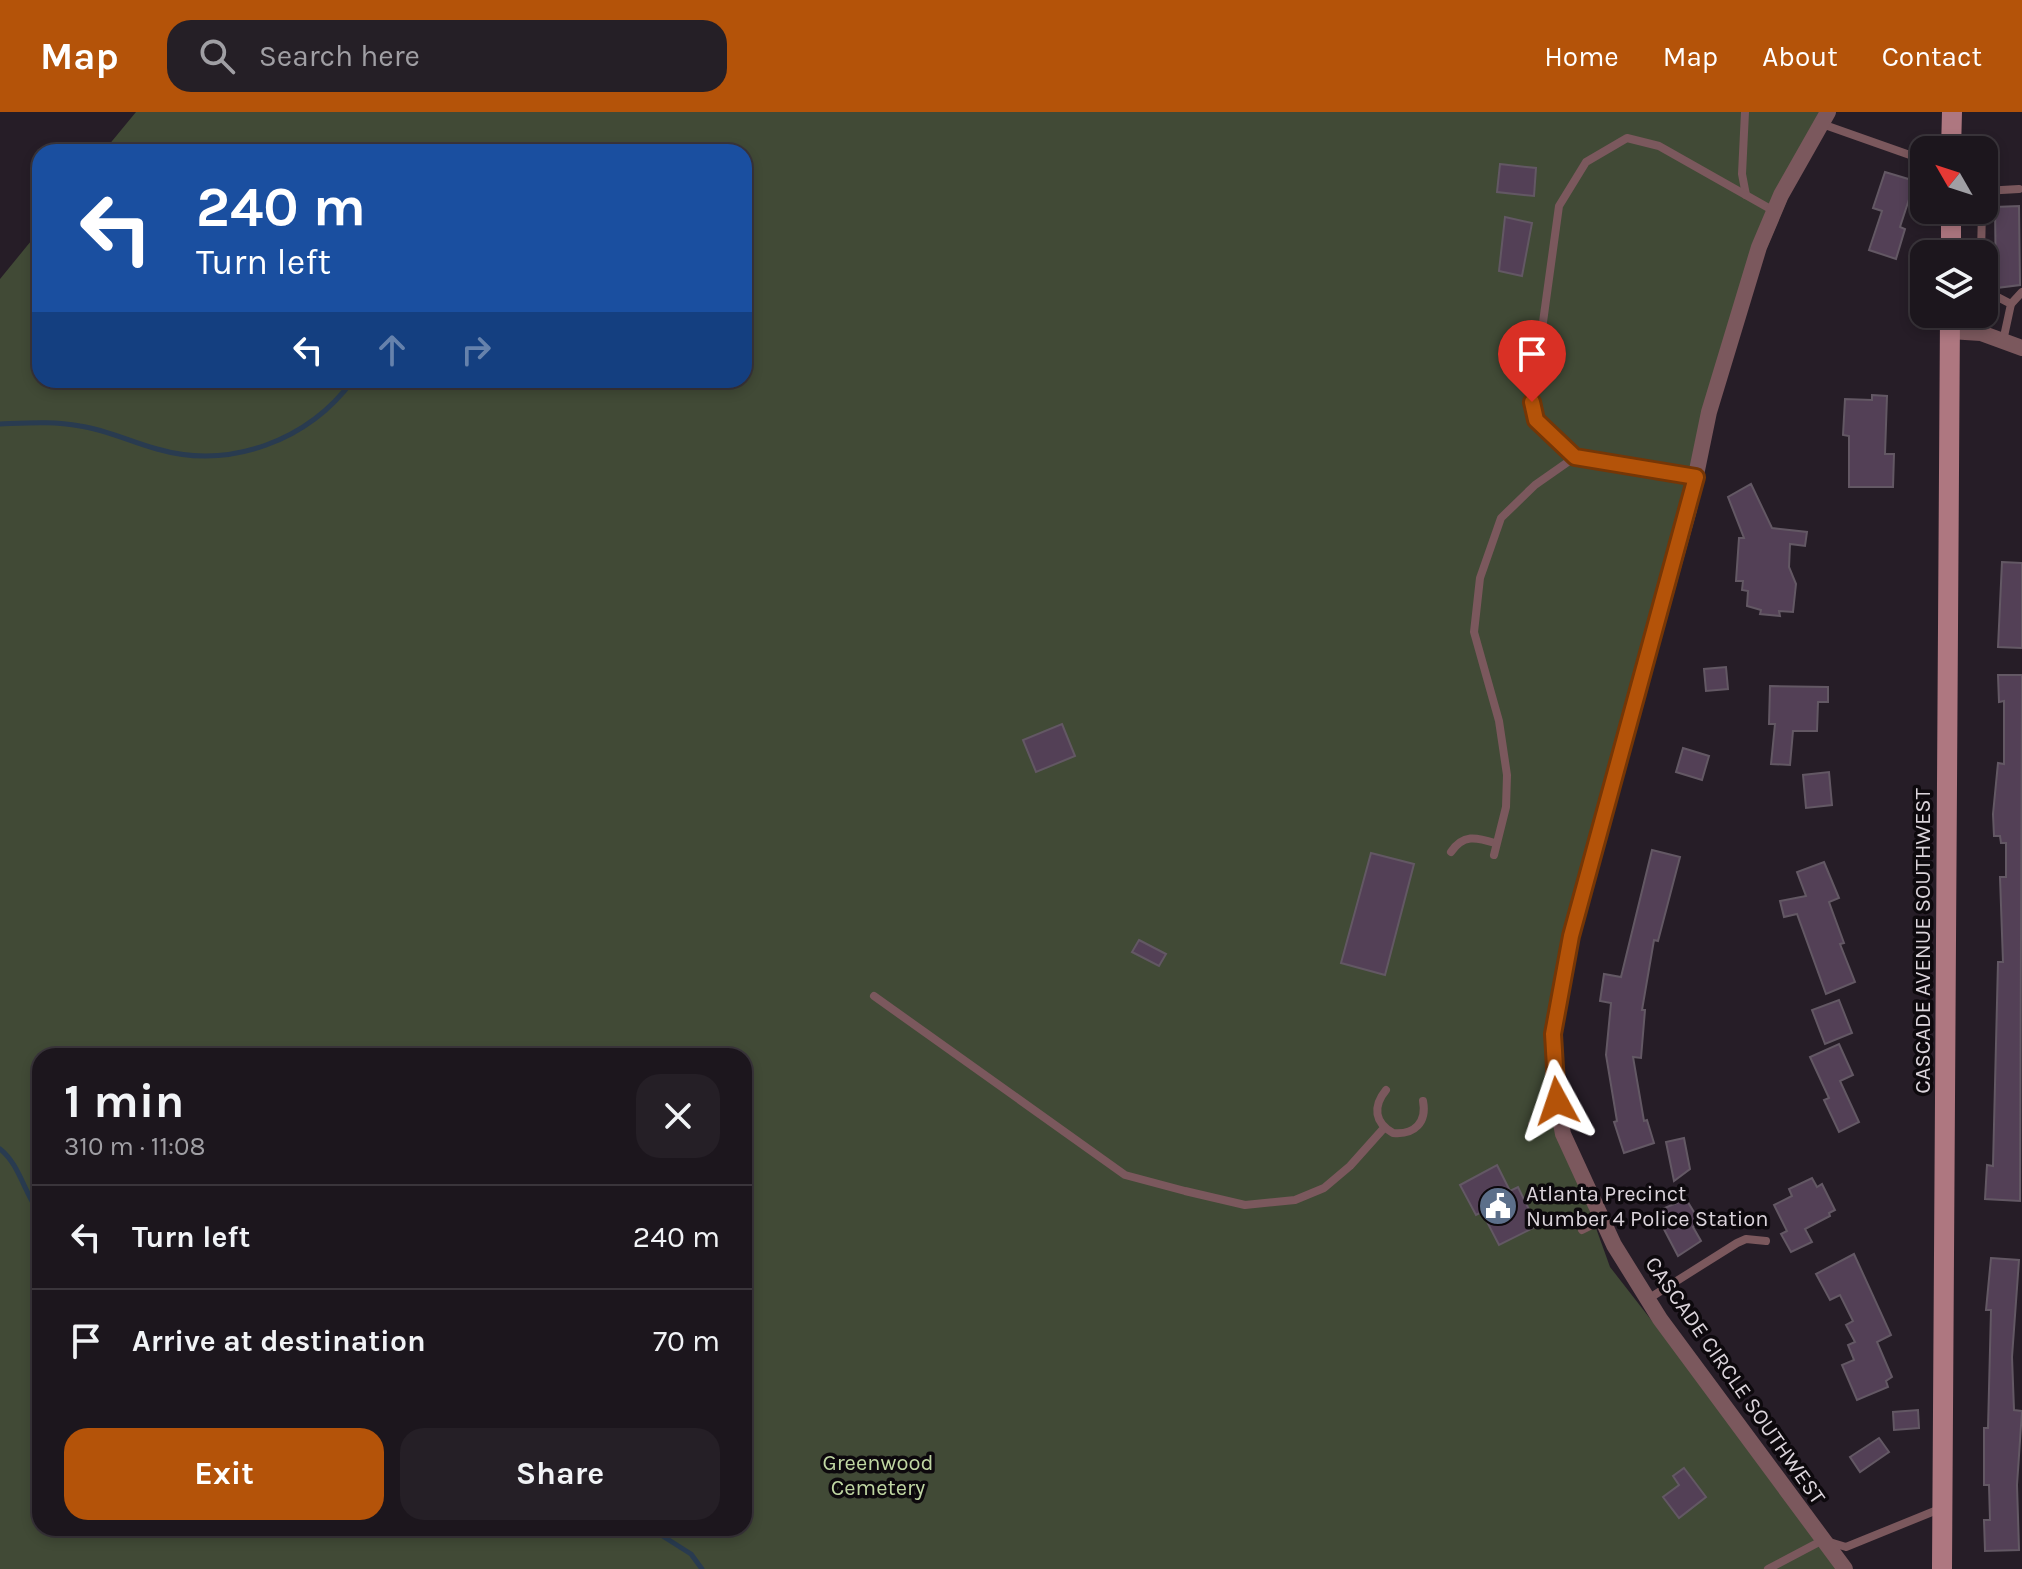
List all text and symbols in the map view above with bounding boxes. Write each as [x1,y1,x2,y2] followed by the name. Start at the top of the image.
[167,20,727,92] search box
[40,34,119,79] text: Map
[195,34,239,78] icon: search
[259,38,420,74] text: Search here
[1544,40,1619,73] text: Home
[1663,40,1718,73] text: Map
[1762,40,1838,73] text: About
[1882,40,1982,73] text: Contact
[1910,136,1998,224] north arrow
[1910,136,1998,328] map controls
[196,174,366,239] text: 240 m
[64,176,168,280] icon: left
[1910,240,1998,328] button: layers
[196,241,331,283] text: Turn left
[1498,320,1566,402] pin
[286,328,330,372] icon: left
[370,328,414,372] icon: ahead
[454,328,498,372] icon: right
[1510,332,1554,376] icon: arrive
[1910,788,1936,1094] street label: CASCADE AVENUE SOUTHWEST
[1515,1059,1599,1143] position arrow
[64,1073,184,1129] text: 1 min
[636,1074,720,1158] button: close
[64,1131,205,1162] text: 310 m · 11:08
[1526,1181,1769,1232] place label: Atlanta Precinct Number 4 Police Station
[1477,1185,1519,1227] public building icon: Atlanta Precinct Number 4 Police Station
[64,1215,108,1259] icon: left
[132,1219,250,1255] text: Turn left
[633,1219,720,1255] text: 240 m
[1640,1252,1831,1509] street label: CASCADE CIRCLE SOUTHWEST
[64,1319,108,1363] icon: arrive
[132,1323,426,1359] text: Arrive at destination
[653,1323,720,1359] text: 70 m
[64,1428,384,1520] button: Exit
[400,1428,720,1520] button: Share
[822,1450,934,1501] park label: Greenwood Cemetery

